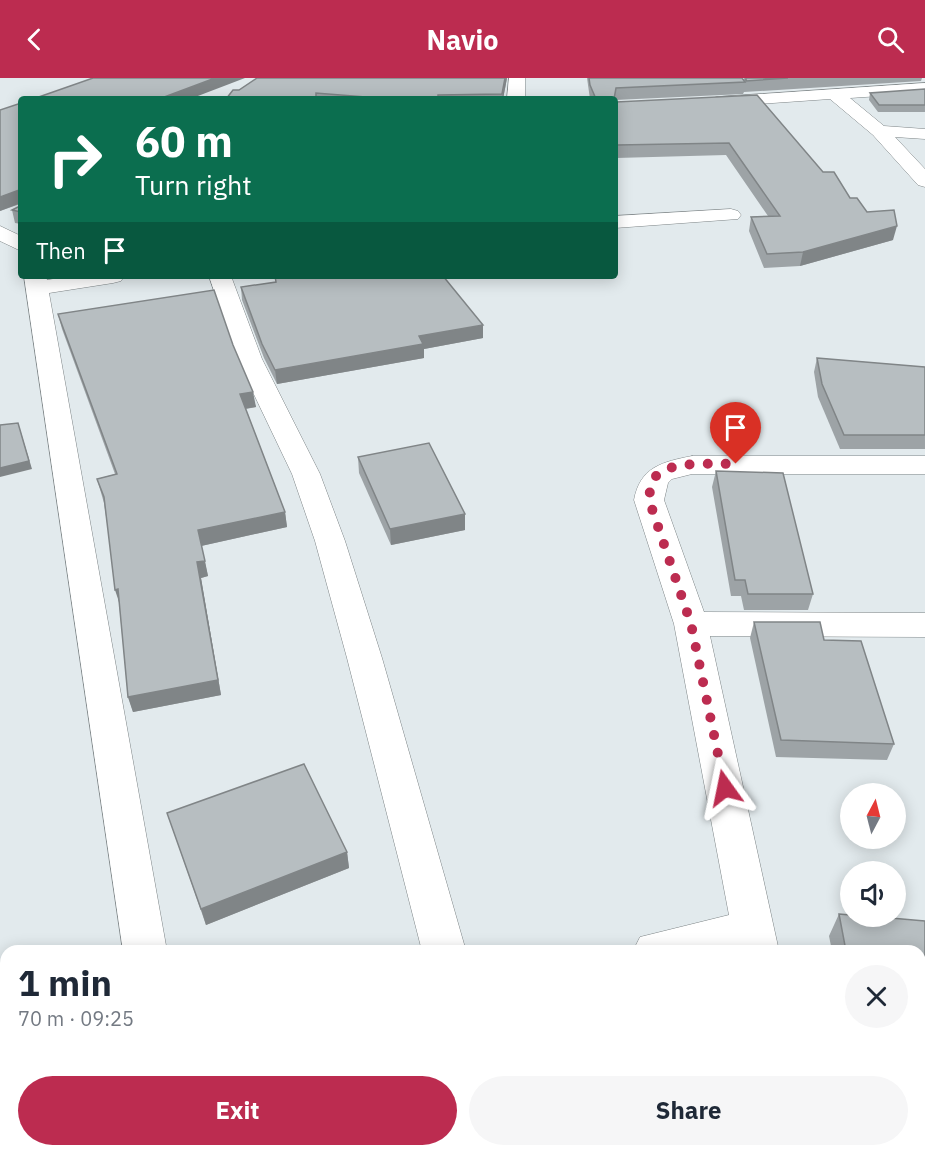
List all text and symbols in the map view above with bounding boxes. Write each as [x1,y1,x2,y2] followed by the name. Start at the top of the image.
[426,22,499,57] text: Navio
[18,23,51,56] icon: back
[874,23,907,56] icon: search
[135,114,233,169] text: 60 m
[36,120,114,198] icon: right
[135,167,252,202] text: Turn right
[98,234,131,267] icon: arrive
[36,236,86,265] text: Then
[710,402,761,464] pin
[719,411,752,444] icon: arrive
[693,756,757,820] position arrow
[840,783,906,849] north arrow
[840,783,906,927] map controls
[840,861,906,927] button: sound
[18,959,112,1006] text: 1 min
[845,965,908,1028] button: close
[18,1005,134,1032] text: 70 m · 09:25
[18,1076,457,1145] button: Exit
[469,1076,908,1145] button: Share

